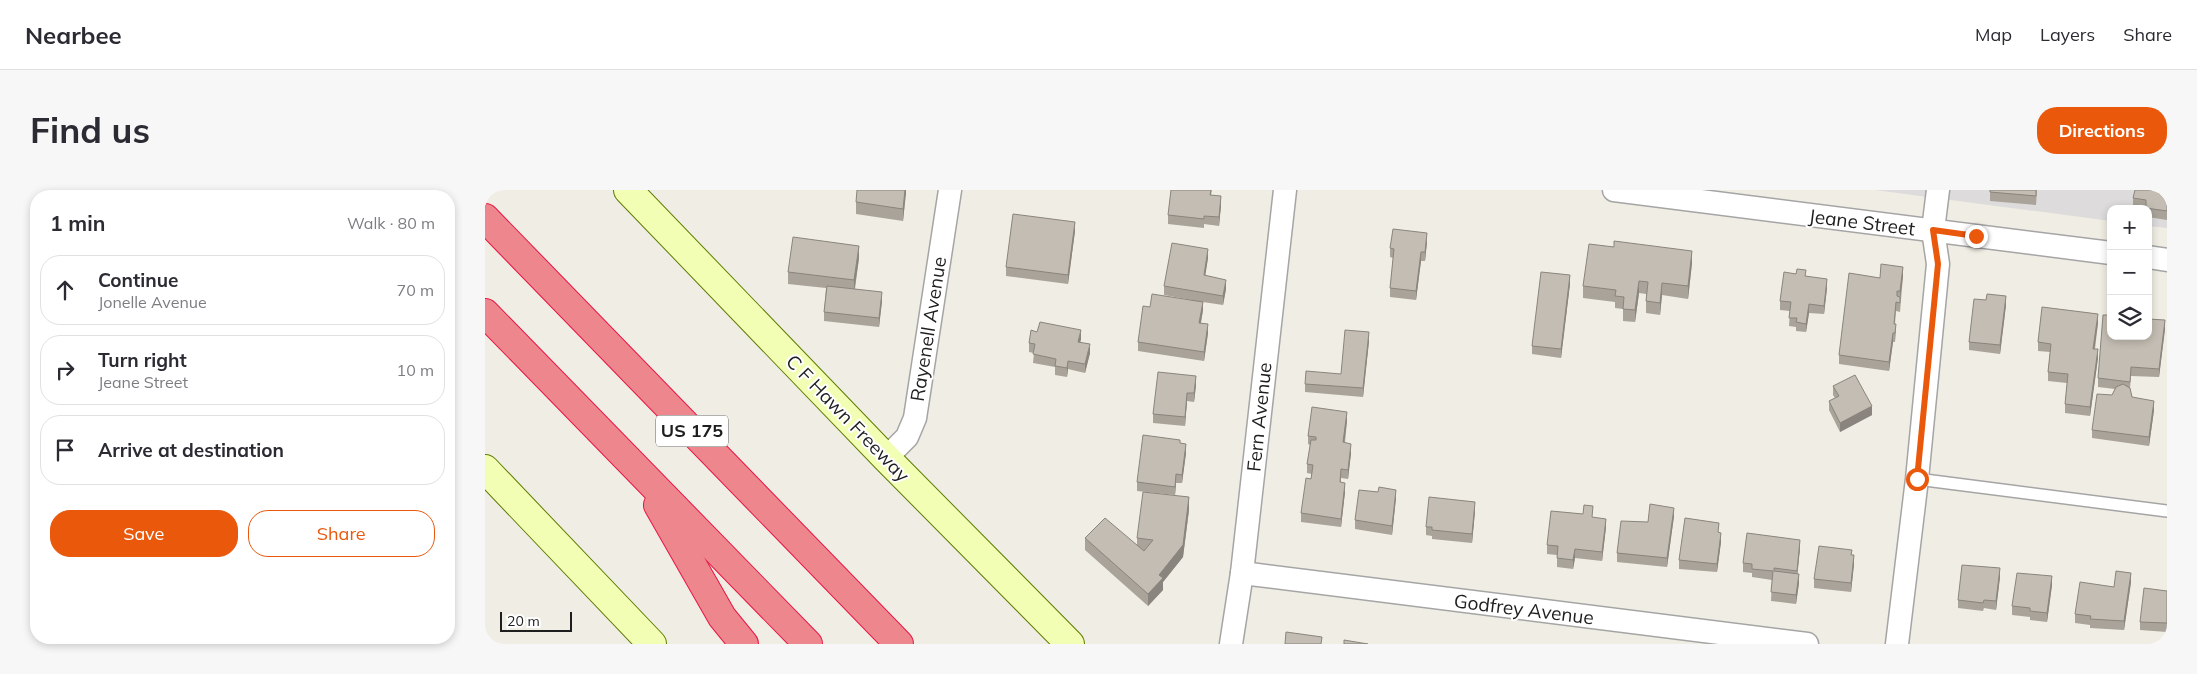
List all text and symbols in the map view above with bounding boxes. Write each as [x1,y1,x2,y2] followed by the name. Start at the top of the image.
[25,20,122,50] text: Nearbee
[1975,23,2012,46] text: Map
[2040,23,2095,46] text: Layers
[2123,23,2172,46] text: Share
[2037,107,2167,154] button: Directions
[30,108,150,152] text: Find us
[1807,204,1917,240] street label: Jeane Street
[2107,205,2152,340] map controls
[2107,205,2152,250] button: +
[50,210,105,236] text: 1 min
[347,213,435,233] text: Walk · 80 m
[1965,225,1988,248] route end
[2107,250,2152,295] button: −
[905,255,951,403] street label: Rayenell Avenue
[98,268,178,292] text: Continue
[51,276,79,304] icon: ahead
[397,280,434,300] text: 70 m
[98,292,207,312] text: Jonelle Avenue
[2107,295,2152,340] button: layers
[98,348,187,372] text: Turn right
[781,349,915,487] street label: C F Hawn Freeway
[51,356,79,384] icon: right
[397,360,434,380] text: 10 m
[1241,361,1277,473] street label: Fern Avenue
[98,372,188,392] text: Jeane Street
[656,416,728,446] road number: US 175
[51,436,79,464] icon: arrive
[98,438,284,462] text: Arrive at destination
[1906,468,1929,491] route start
[50,510,238,557] button: Save
[248,510,435,557] button: Share
[1453,589,1595,629] street label: Godfrey Avenue
[500,609,573,632] scale bar
[507,612,540,630] text: 20 m

